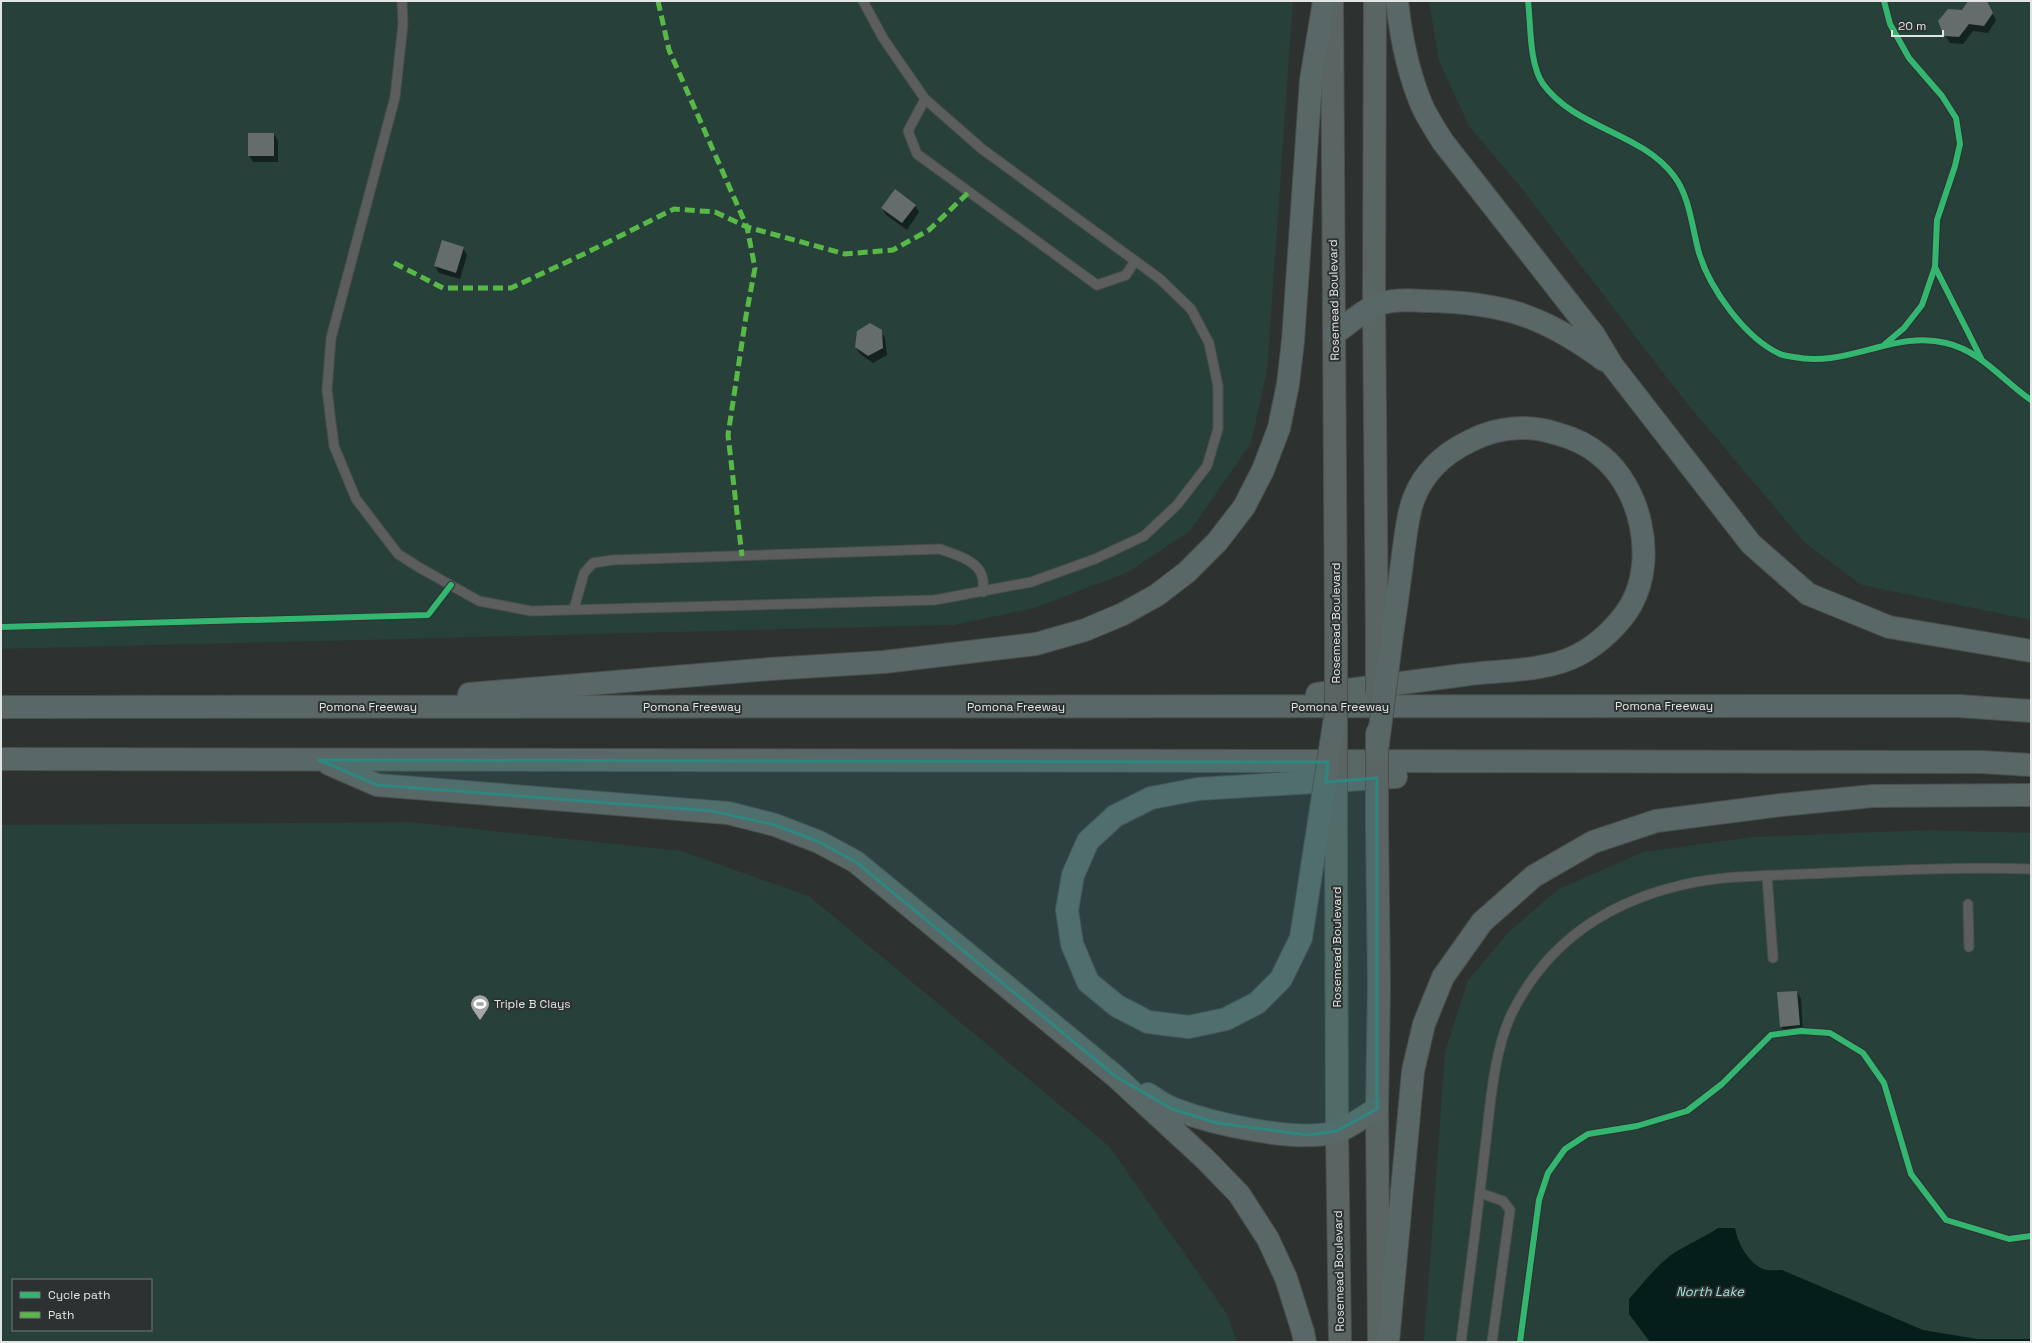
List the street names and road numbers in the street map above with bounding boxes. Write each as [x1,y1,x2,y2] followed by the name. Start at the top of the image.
[1325,239,1343,361] street label: Rosemead Boulevard
[1328,562,1344,684] street label: Rosemead Boulevard
[1615,698,1713,714] street label: Pomona Freeway
[319,699,417,715] street label: Pomona Freeway
[643,699,741,715] street label: Pomona Freeway
[967,699,1065,715] street label: Pomona Freeway
[1291,699,1389,715] street label: Pomona Freeway
[1329,886,1345,1008] street label: Rosemead Boulevard
[1330,1210,1348,1332] street label: Rosemead Boulevard

